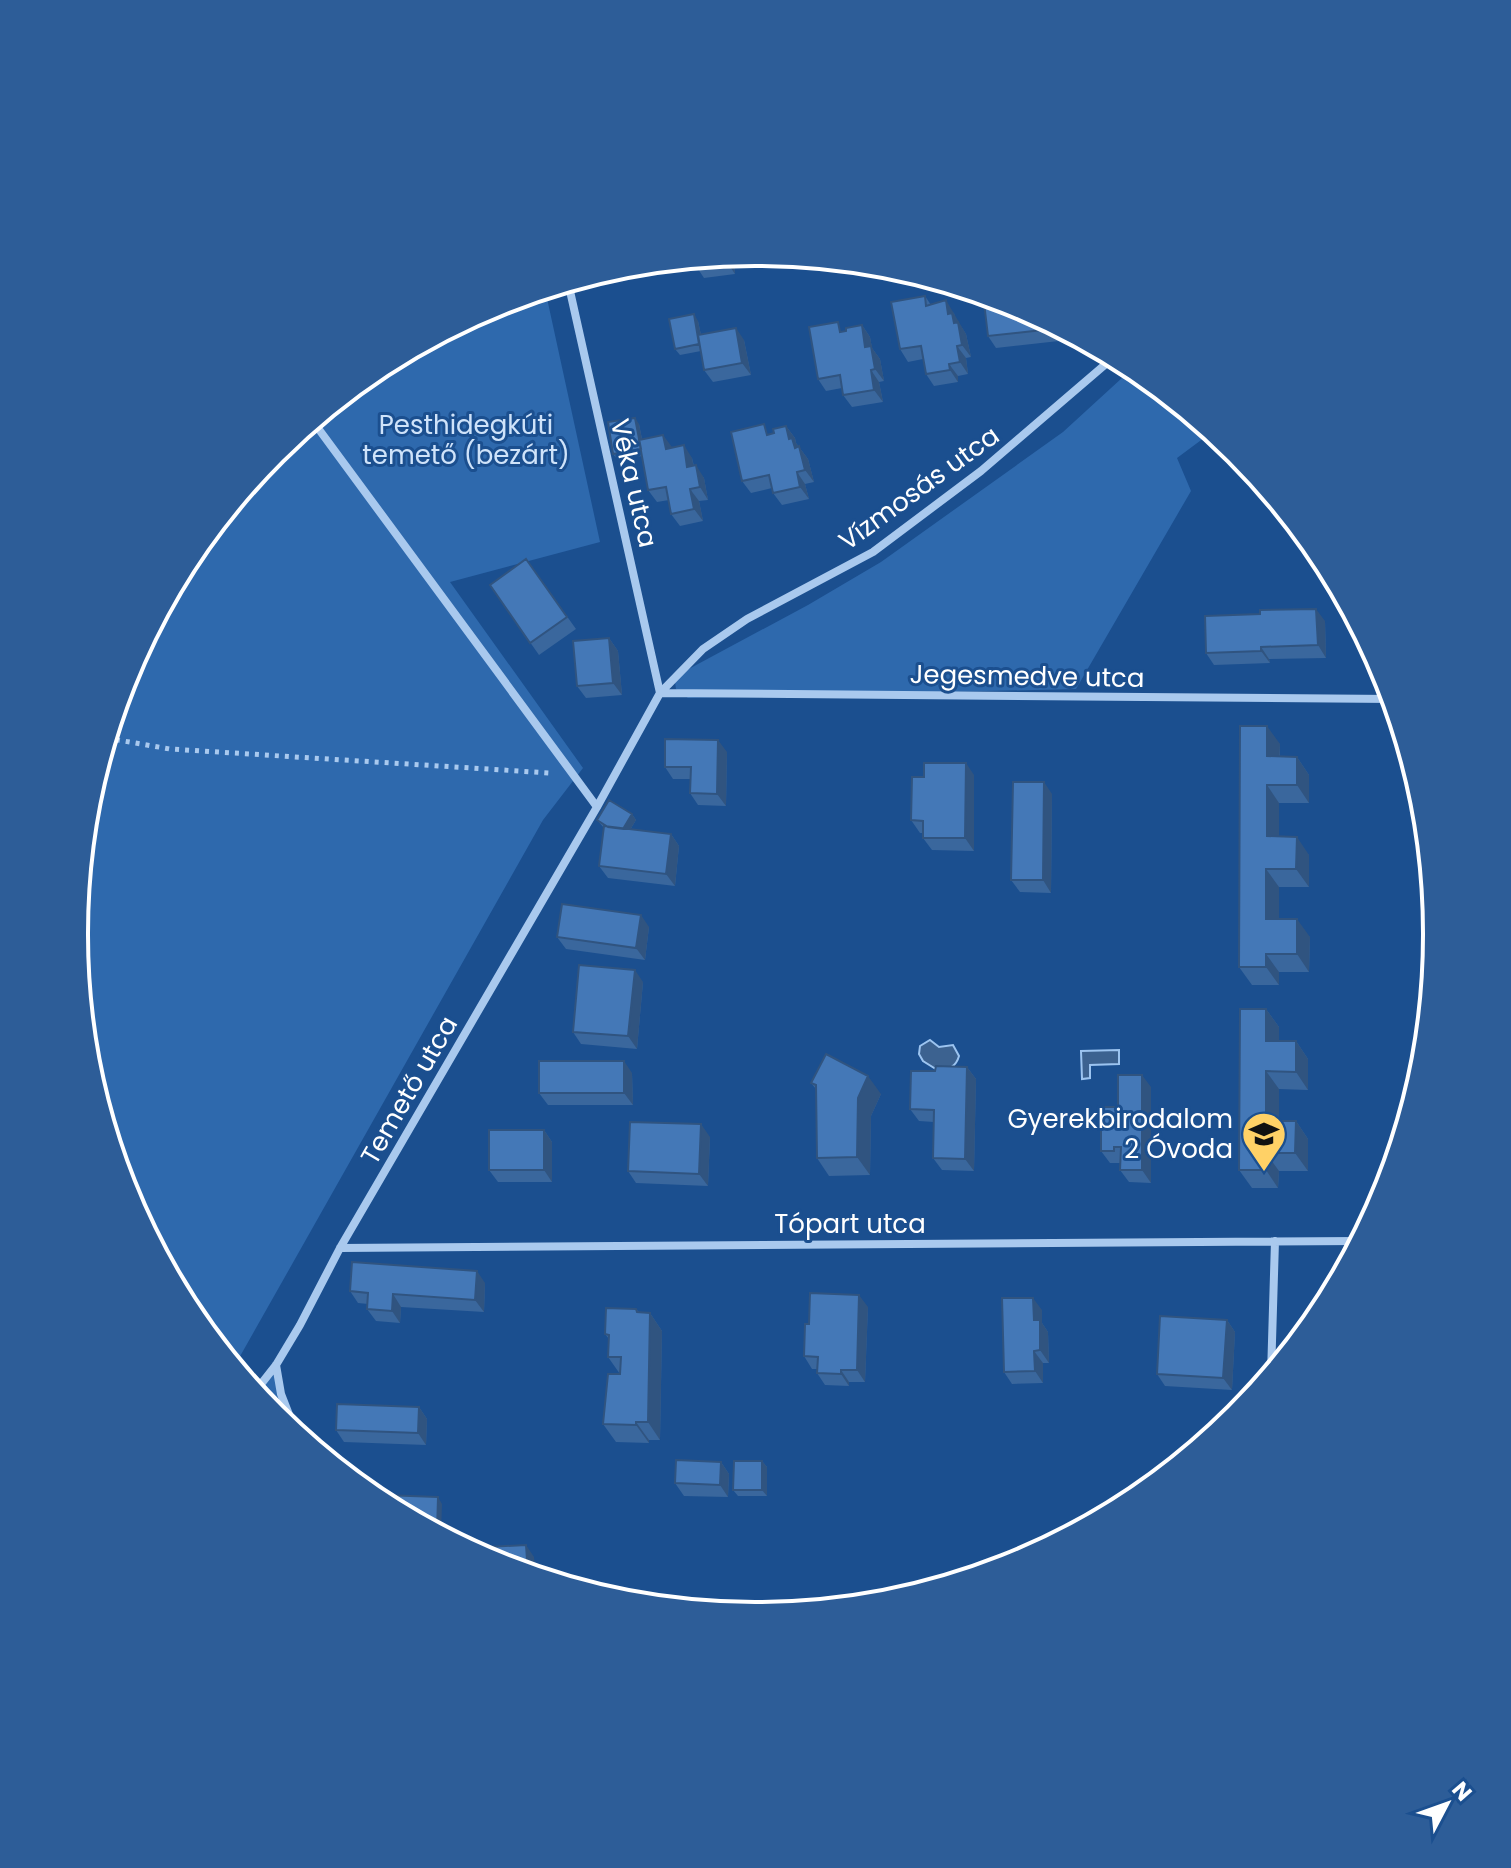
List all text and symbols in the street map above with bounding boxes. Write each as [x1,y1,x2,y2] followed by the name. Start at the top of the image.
[362,407,570,473] park label: Pesthidegkúti temető (bezárt)
[602,415,666,551] street label: Véka utca
[831,417,1007,559] street label: Vízmosás utca
[909,656,1145,696] street label: Jegesmedve utca
[352,1009,466,1171] street label: Temető utca
[1008,1101,1233,1167] place label: Gyerekbirodalom 2 Óvoda
[1240,1110,1288,1173] school or university icon: Gyerekbirodalom 2 Óvoda
[774,1206,926,1242] street label: Tópart utca
[1407,1764,1487,1844] north arrow
[1445,1775,1479,1808] text: N

